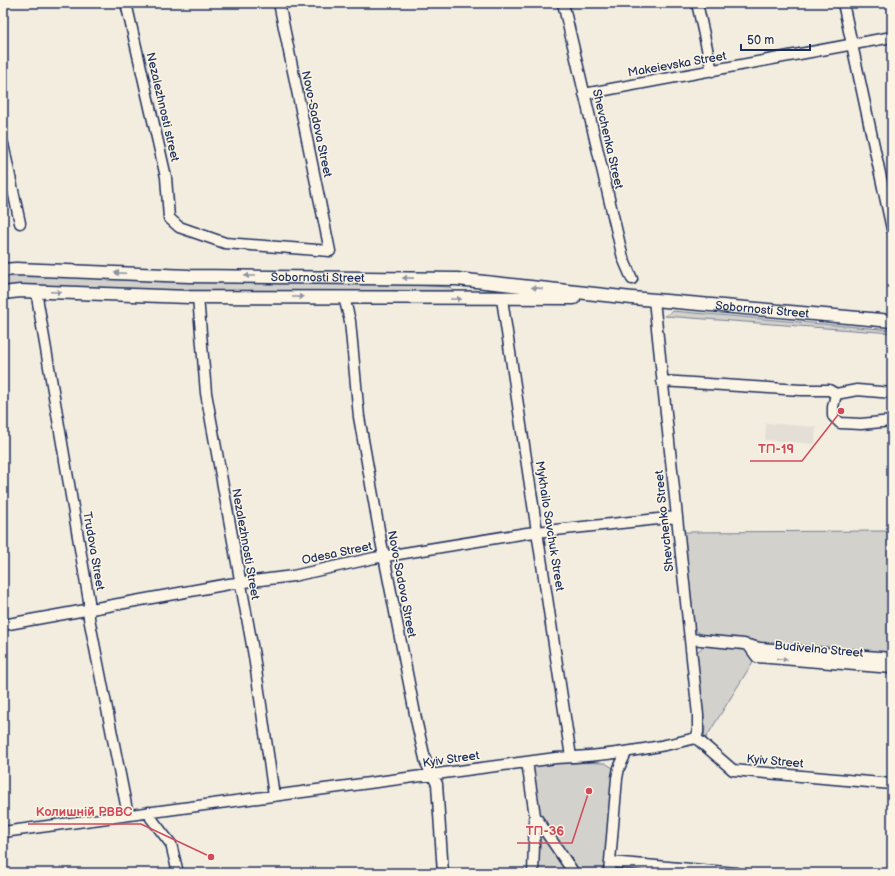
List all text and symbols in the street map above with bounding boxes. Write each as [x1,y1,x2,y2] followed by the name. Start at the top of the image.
[741,26,810,52] scale bar
[747,33,774,48] text: 50 m
[627,48,728,81] street label: Makeievska Street
[143,51,182,163] street label: Nezalezhnosti street
[298,69,335,179] street label: Novo-Sadova Street
[589,88,626,191] street label: Shevchenka Street
[113,270,126,276] one-way arrow
[271,270,365,286] street label: Sobornosti Street
[243,273,256,279] one-way arrow
[401,275,414,281] one-way arrow
[531,284,543,291] one-way arrow
[50,289,63,295] one-way arrow
[292,294,305,300] one-way arrow
[450,296,463,302] one-way arrow
[715,298,810,322] street label: Sobornosti Street
[750,436,802,461] callout: ТП-19
[758,441,794,457] text: ТП-19
[532,460,567,592] street label: Mykhailo Savchuk Street
[652,469,677,572] street label: Shevchenko Street
[228,487,263,601] street label: Nezalezhnosti Street
[79,511,108,592] street label: Trudova Street
[384,529,419,639] street label: Novo-Sadova Street
[300,539,374,568] street label: Odesa Street
[774,638,864,661] street label: Budivelna Street
[776,656,788,663] one-way arrow
[422,748,481,771] street label: Kyiv Street
[746,752,804,771] street label: Kyiv Street
[28,799,141,824] callout: Колишній РВВС
[36,804,132,820] text: Колишній РВВС
[517,818,572,843] callout: ТП-36
[526,823,564,839] text: ТП-36

